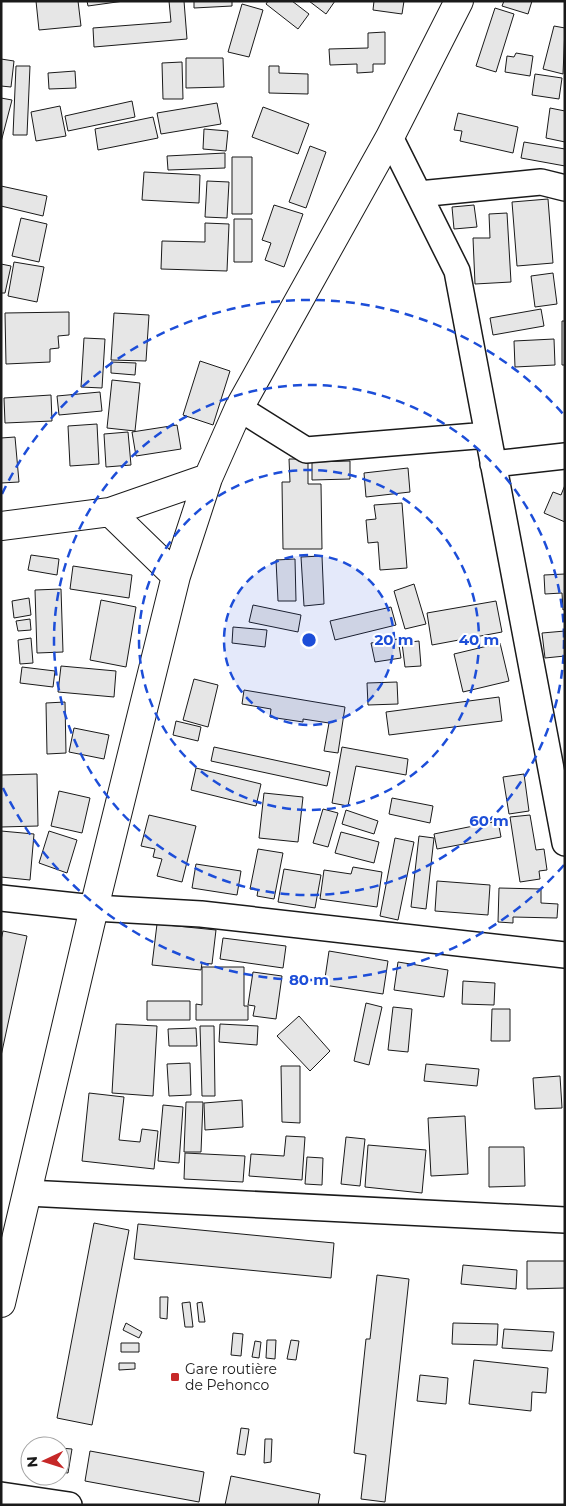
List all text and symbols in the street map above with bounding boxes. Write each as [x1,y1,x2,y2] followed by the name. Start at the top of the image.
[374,630,414,649] text: 20 m
[459,630,499,649] text: 40 m
[300,631,318,649] centre of rings
[469,811,509,830] text: 60 m
[289,970,329,989] text: 80 m
[185,1360,277,1394] place label: Gare routière de Pehonco
[169,1371,181,1383] marker: Gare routière de Pehonco
[20,1436,70,1486] north arrow
[23,1456,41,1468] text: N

